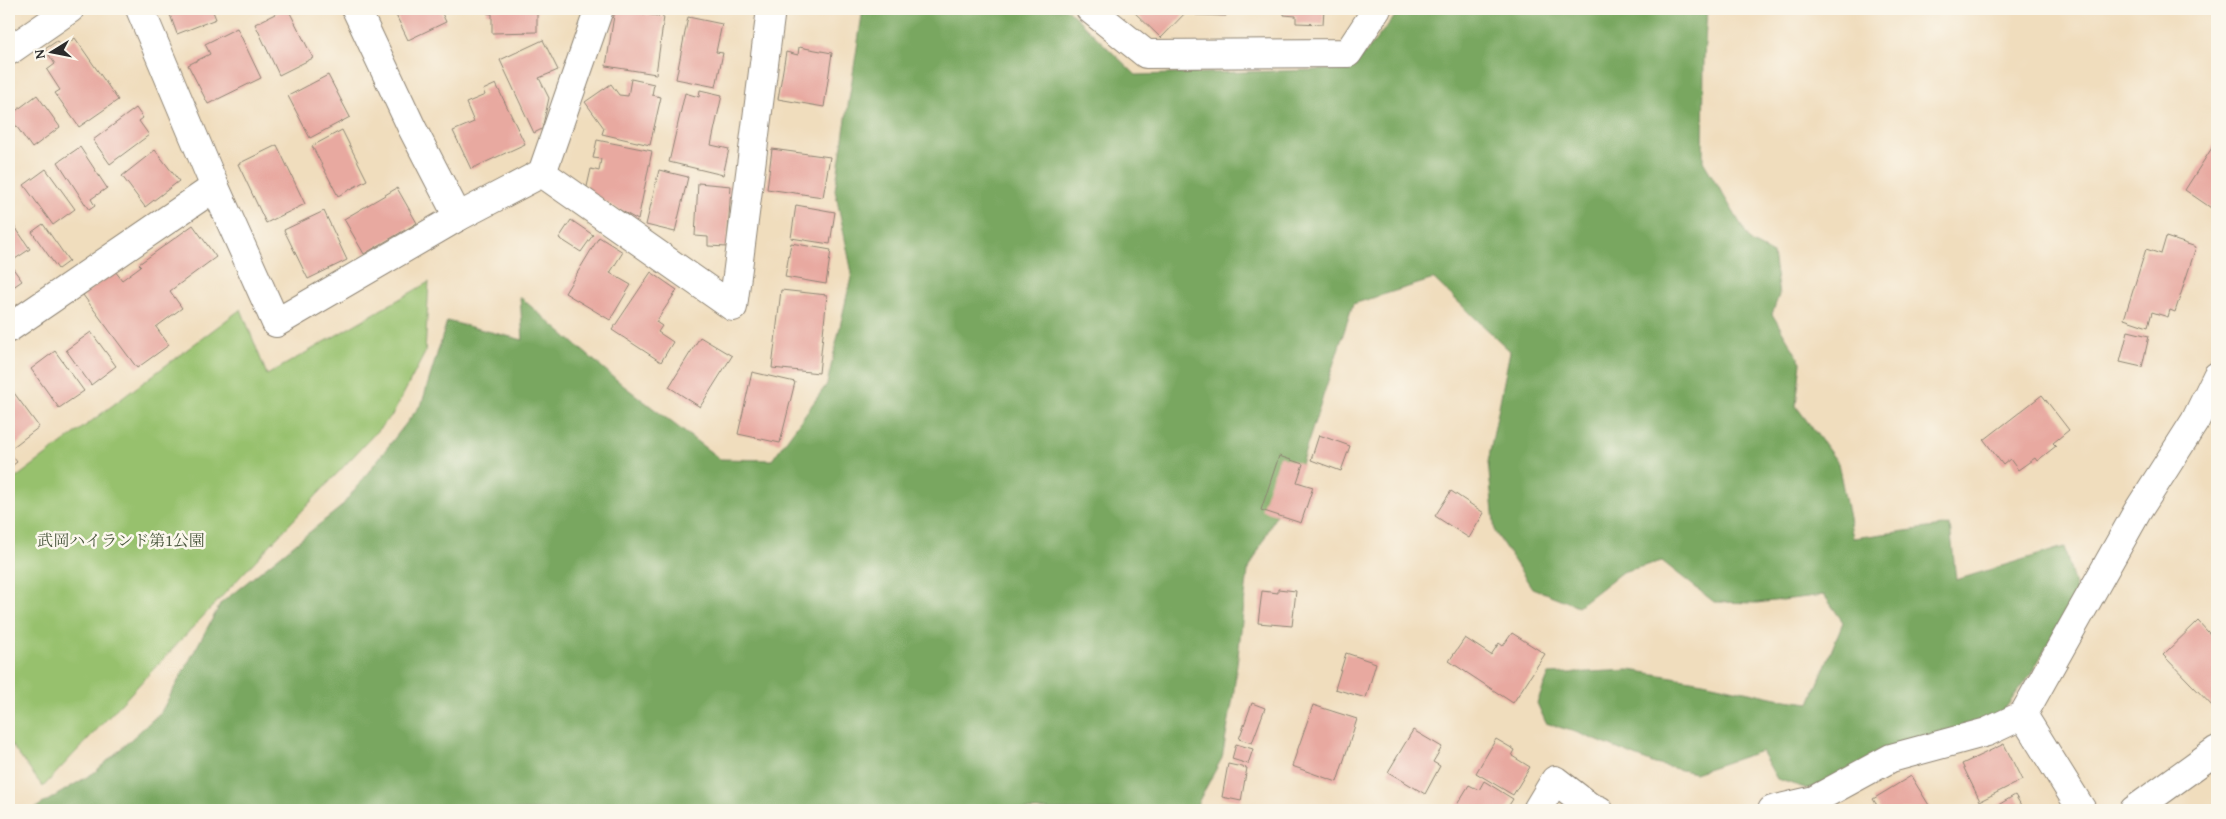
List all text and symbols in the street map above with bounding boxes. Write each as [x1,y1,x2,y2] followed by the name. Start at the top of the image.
[28,28,78,78] north arrow
[28,47,50,61] text: N
[37,528,205,552] park label: 武岡ハイランド第1公園

